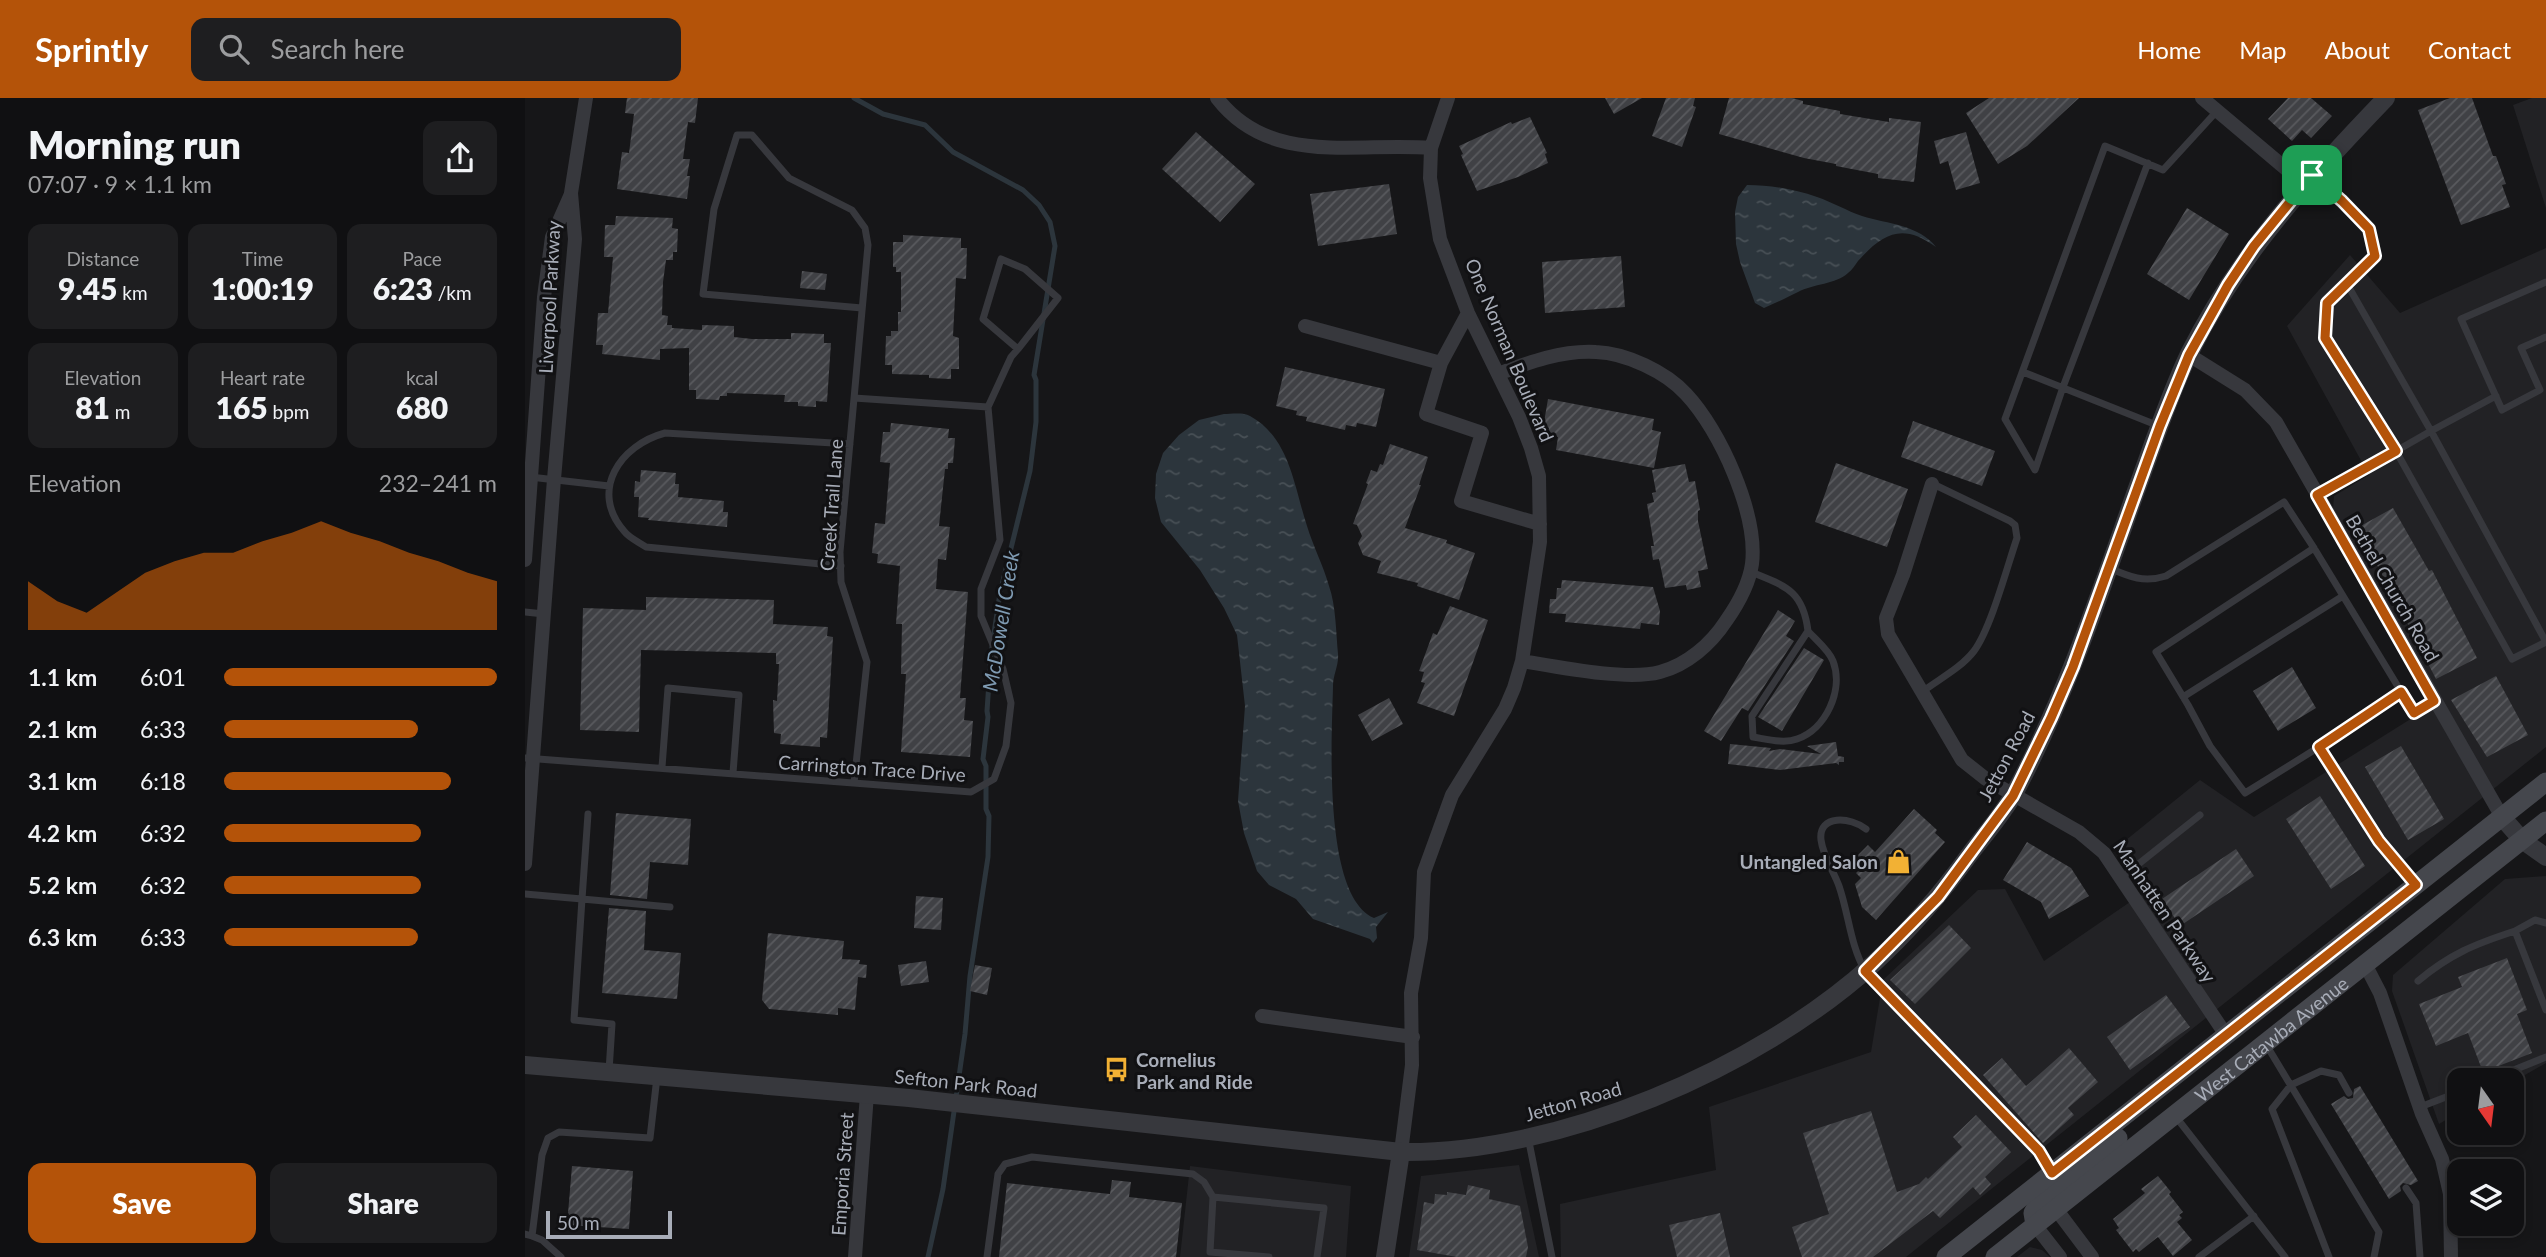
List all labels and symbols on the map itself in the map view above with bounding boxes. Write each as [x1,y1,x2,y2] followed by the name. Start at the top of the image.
[2282,145,2342,205] pin
[534,220,565,374] street label: Liverpool Parkway
[1461,255,1559,445] street label: One Norman Boulevard
[815,438,847,572] street label: Creek Trail Lane
[2342,510,2444,666] street label: Bethel Church Road
[977,548,1024,693] water label: McDowell Creek
[1973,707,2039,805] street label: Jetton Road
[777,750,967,786] street label: Carrington Trace Drive
[2109,835,2221,987] street label: Manhatten Parkway
[1884,847,1912,875] shop icon: Untangled Salon
[1740,850,1878,873] place label: Untangled Salon
[2190,971,2352,1106] street label: West Catawba Avenue
[1136,1048,1253,1093] place label: Cornelius Park and Ride
[1102,1056,1130,1084] bus stop icon: Cornelius Park and Ride
[893,1064,1039,1102] street label: Sefton Park Road
[2447,1068,2523,1144] north arrow
[1522,1076,1624,1126] street label: Jetton Road
[826,1111,858,1236] street label: Emporia Street
[546,1208,672,1240] scale bar

